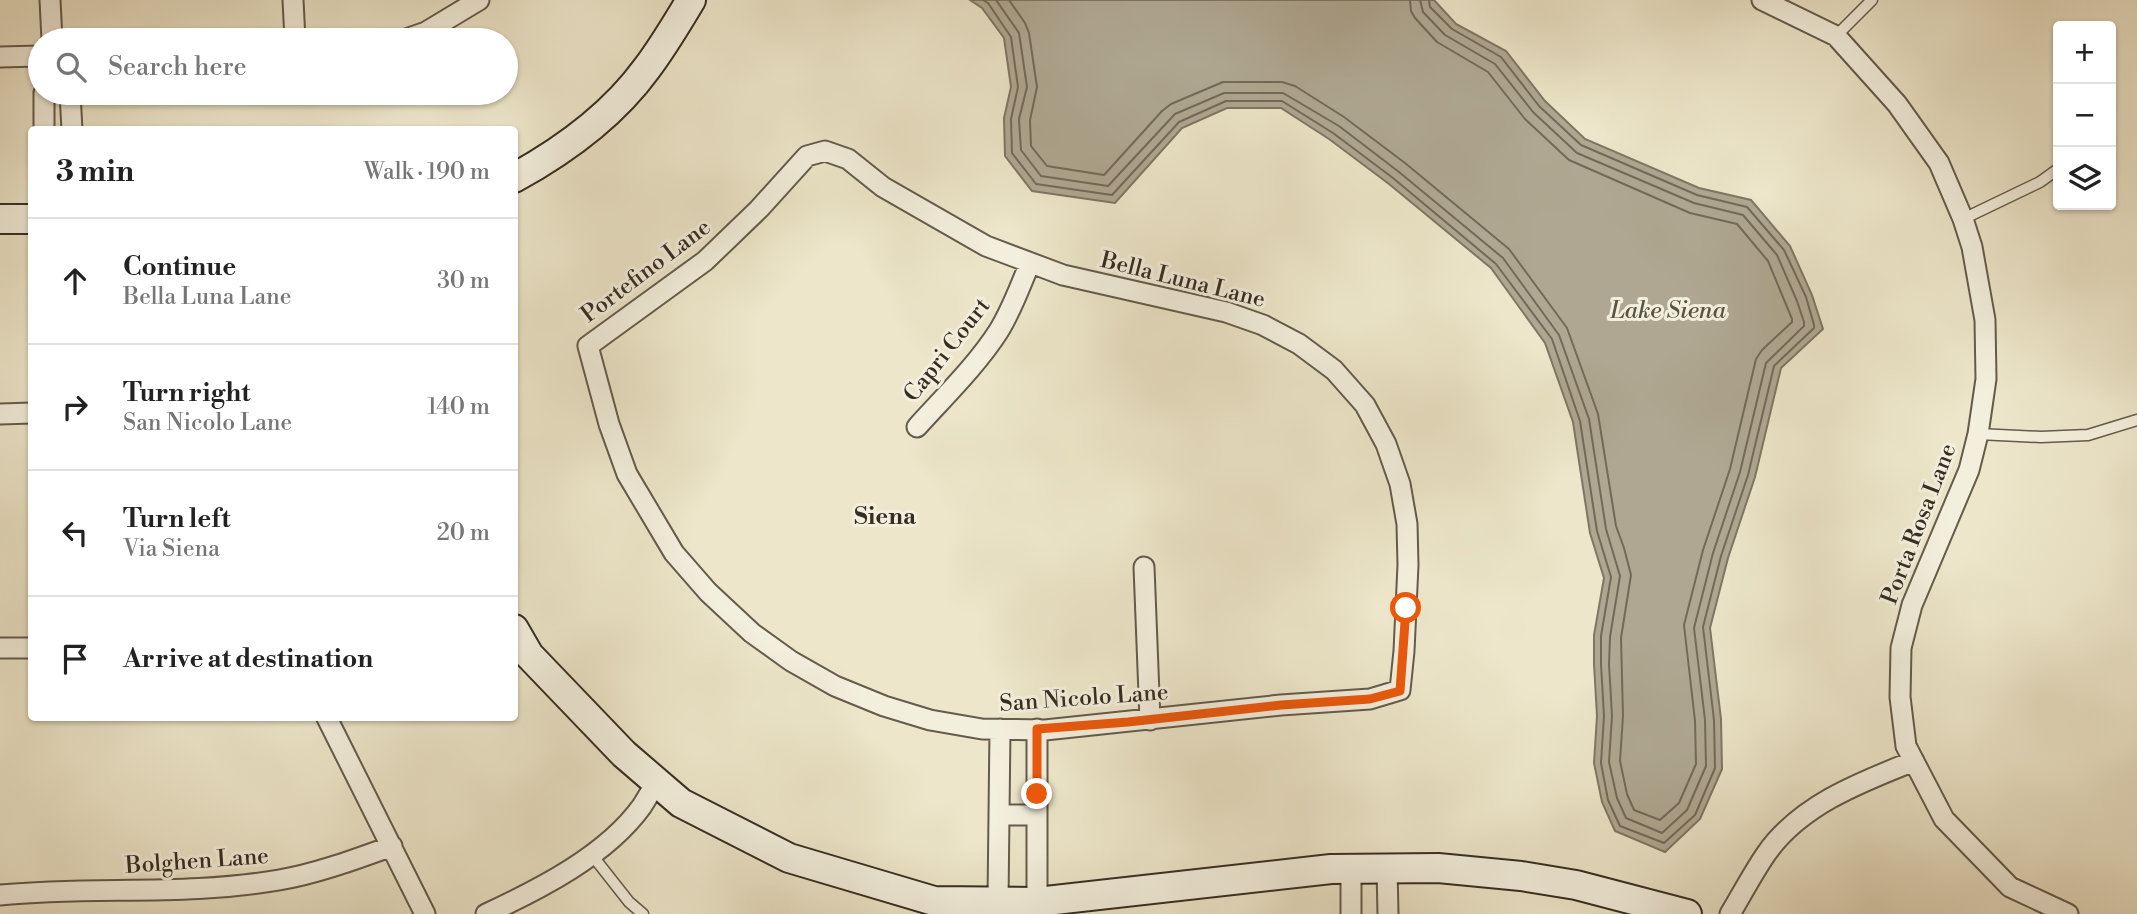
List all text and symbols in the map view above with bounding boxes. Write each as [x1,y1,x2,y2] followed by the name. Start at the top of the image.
[2053,21,2116,210] map controls
[2053,21,2116,84] button: +
[28,28,518,105] search box
[52,48,90,86] icon: search
[108,51,247,83] text: Search here
[2053,84,2116,147] button: −
[2053,147,2116,210] button: layers
[56,153,134,191] text: 3 min
[364,158,490,186] text: Walk · 190 m
[576,213,716,329] street label: Portefino Lane
[1097,246,1268,314] street label: Bella Luna Lane
[123,251,236,283] text: Continue
[56,262,94,300] icon: ahead
[437,267,490,295] text: 30 m
[123,283,291,311] text: Bella Luna Lane
[898,293,996,407] street label: Capri Court
[1609,296,1726,326] water label: Lake Siena
[123,377,251,409] text: Turn right
[56,388,94,426] icon: right
[427,393,490,421] text: 140 m
[123,409,292,437] text: San Nicolo Lane
[1875,440,1963,608] street label: Porta Rosa Lane
[854,502,917,532] district label: Siena
[123,503,231,535] text: Turn left
[56,514,94,552] icon: left
[437,519,490,547] text: 20 m
[123,535,220,563] text: Via Siena
[1390,592,1421,623] route start
[56,640,94,678] icon: arrive
[123,643,373,675] text: Arrive at destination
[999,678,1169,718] street label: San Nicolo Lane
[1021,778,1052,809] route end
[123,842,270,880] street label: Bolghen Lane

